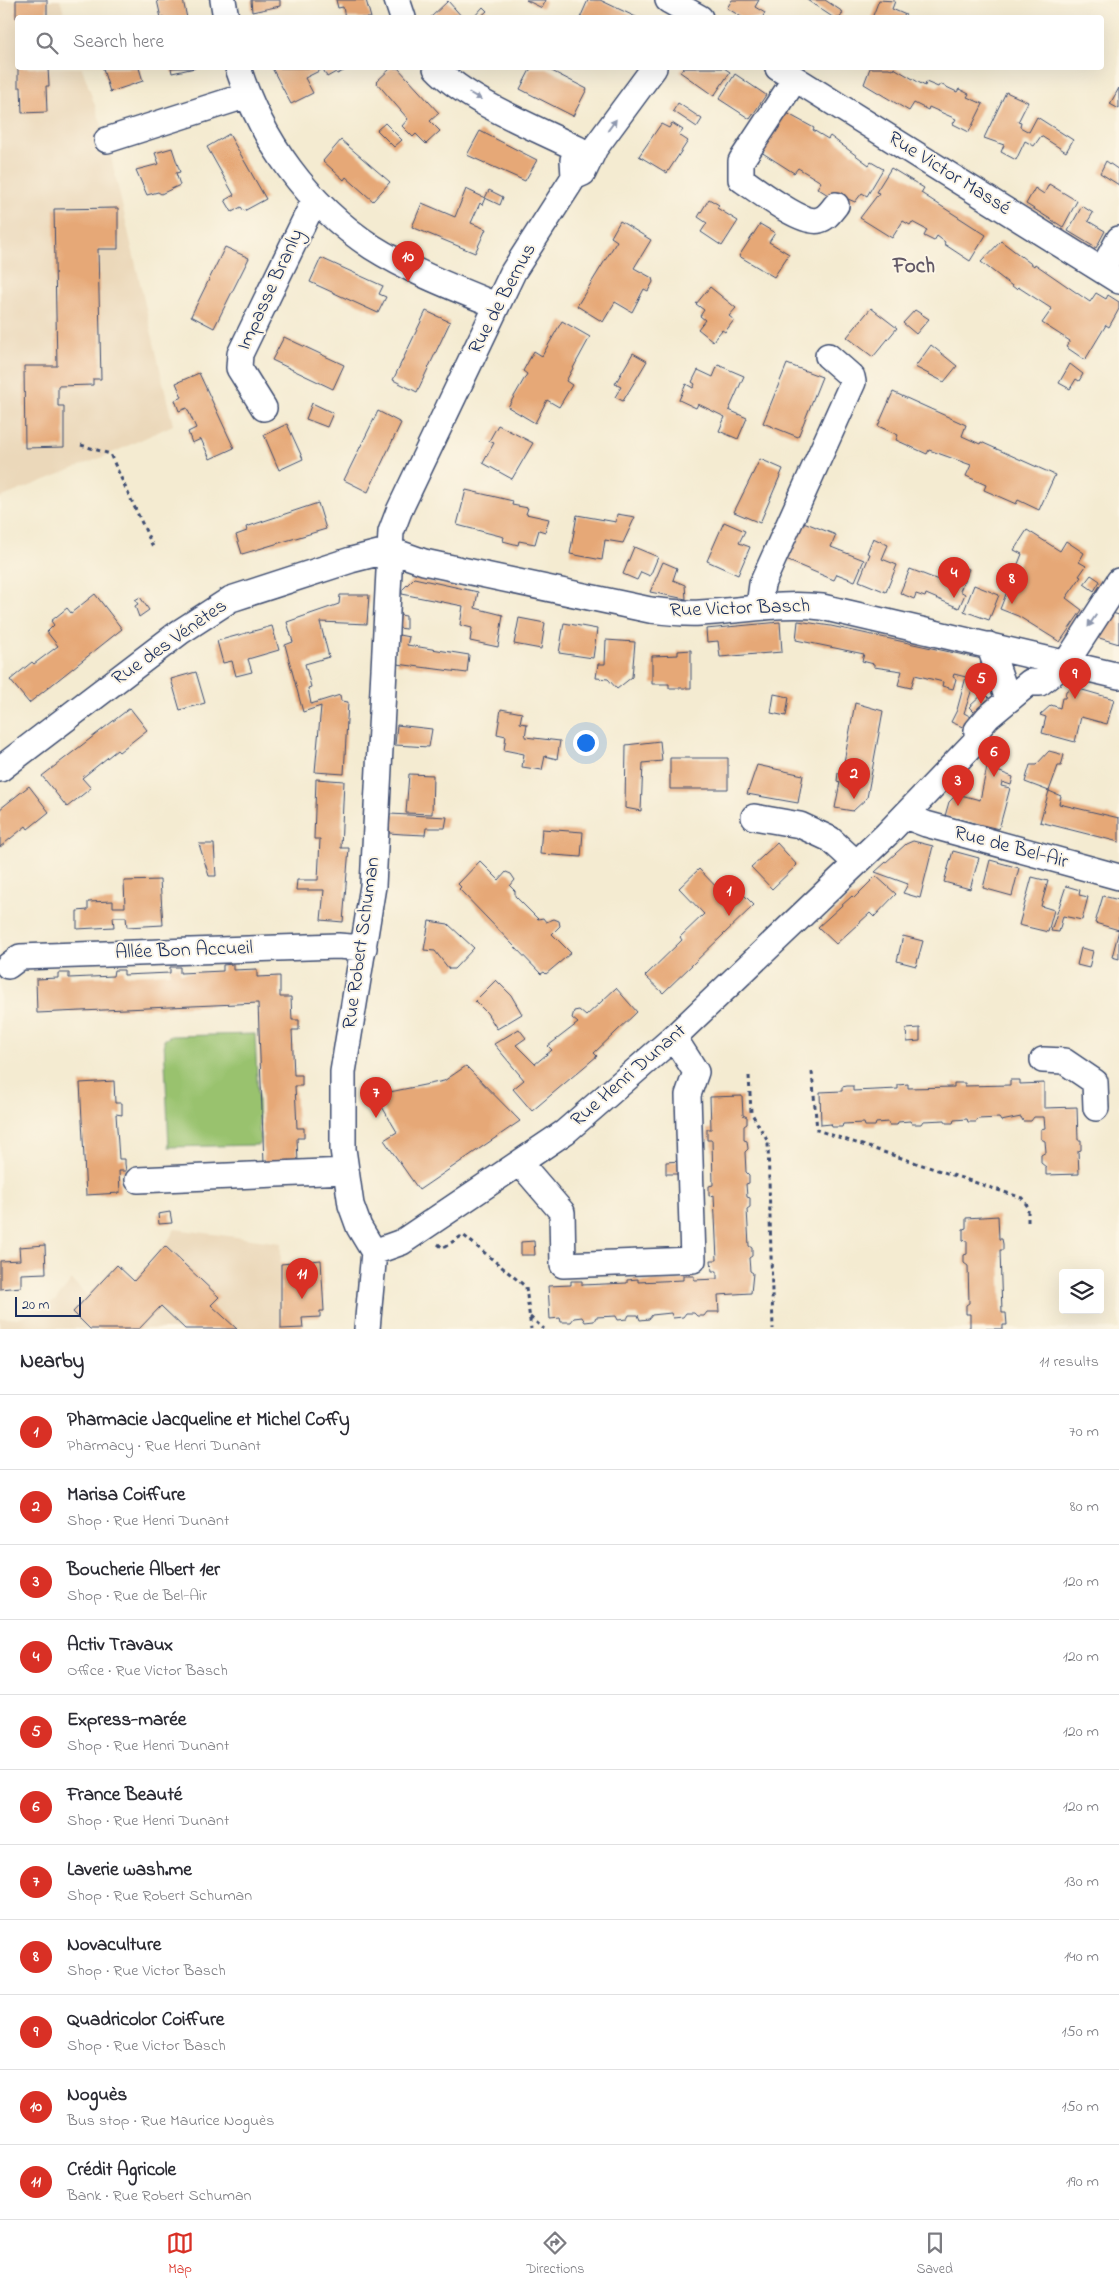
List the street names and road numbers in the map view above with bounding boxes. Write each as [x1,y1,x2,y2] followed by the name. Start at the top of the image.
[882,125,1016,223] street label: Rue Victor Massé
[230,224,312,356] street label: Impasse Branly
[462,238,544,360] street label: Rue de Bernus
[106,592,234,694] street label: Rue des Vénètes
[669,592,811,626] street label: Rue Victor Basch
[951,819,1072,877] street label: Rue de Bel-Air
[336,855,388,1031] street label: Rue Robert Schuman
[115,934,253,968] street label: Allée Bon Accueil
[565,1017,693,1134] street label: Rue Henri Dunant

